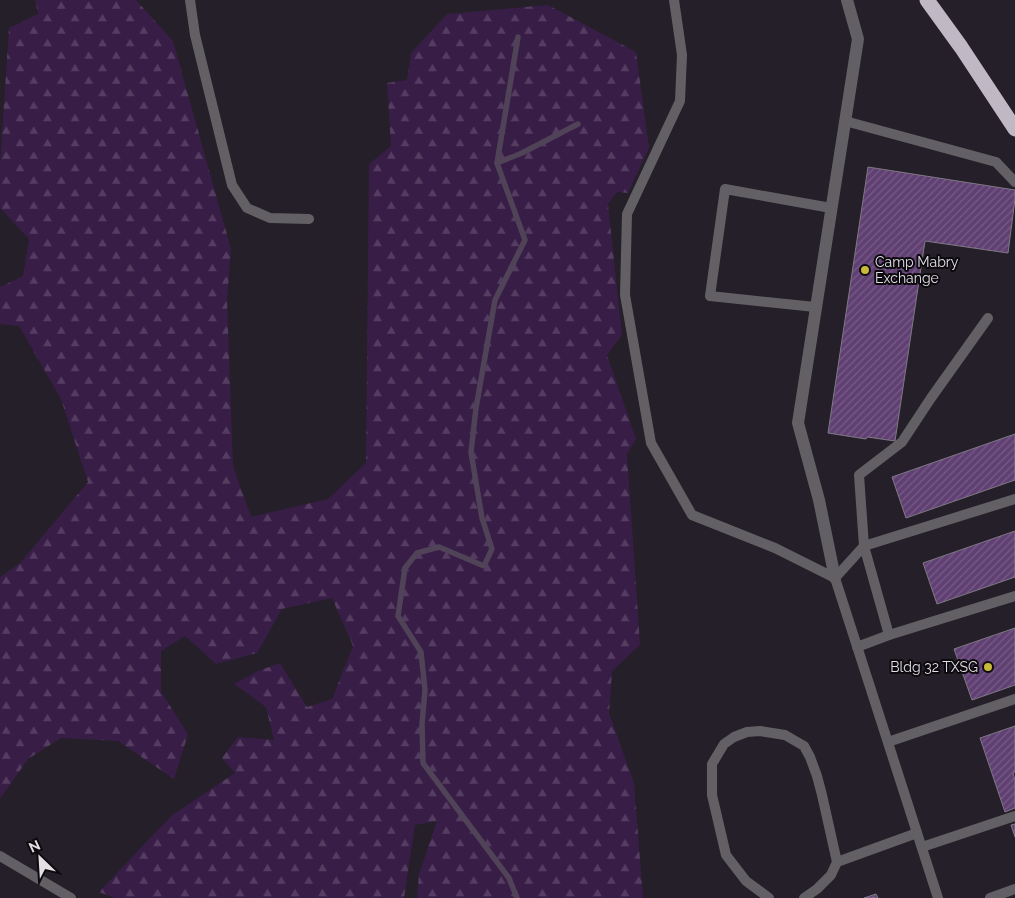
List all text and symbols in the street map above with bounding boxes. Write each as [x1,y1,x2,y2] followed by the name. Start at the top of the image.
[875,254,959,286] place label: Camp Mabry Exchange
[859,264,871,276] marker: Camp Mabry Exchange
[890,659,978,675] place label: Bldg 32 TXSG
[982,661,994,673] marker: Bldg 32 TXSG
[15,833,65,883] north arrow
[26,837,43,856] text: N

